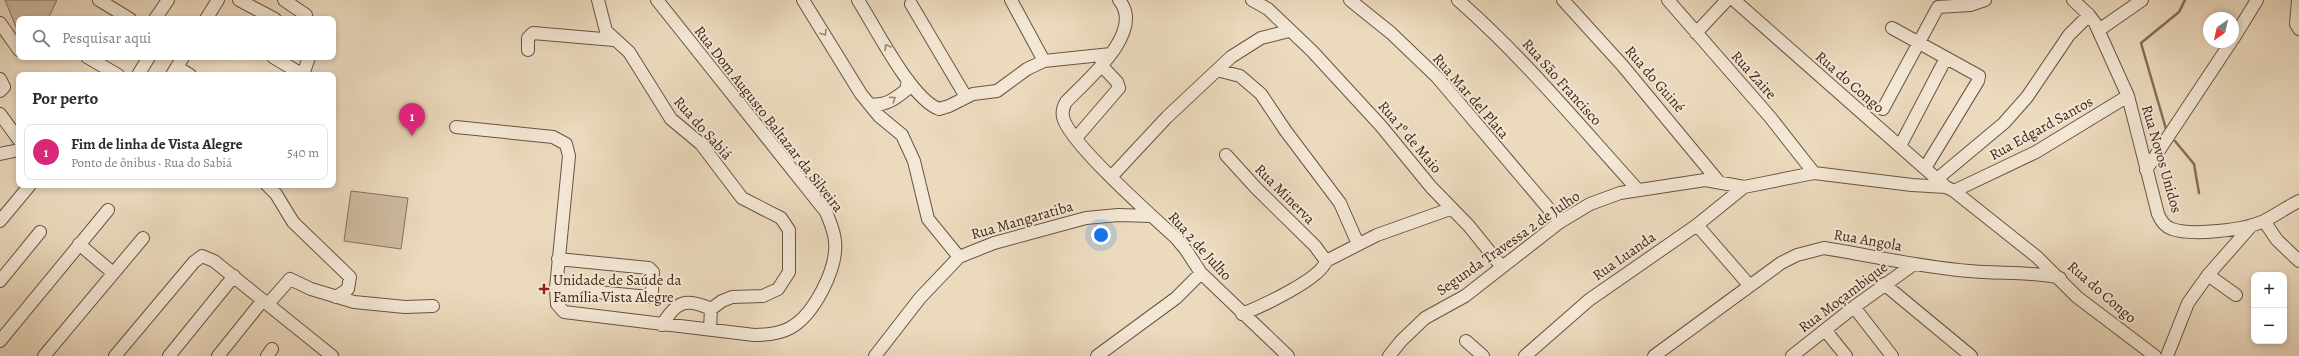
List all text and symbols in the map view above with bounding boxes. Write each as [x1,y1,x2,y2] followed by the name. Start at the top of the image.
[2203,12,2239,48] north arrow
[16,16,336,60] search box
[690,22,848,216] street label: Rua Dom Augusto Baltazar da Silveira
[30,27,52,49] icon: search
[62,28,151,48] text: Pesquisar aqui
[819,29,826,36] one-way arrow
[1518,34,1606,130] street label: Rua São Francisco
[1620,41,1690,117] street label: Rua do Guiné
[885,44,892,51] one-way arrow
[1727,46,1781,104] street label: Rua Zaire
[1811,47,1889,117] street label: Rua do Congo
[1428,49,1514,143] street label: Rua Mar del Plata
[32,87,98,110] text: Por perto
[1986,91,2096,165] street label: Rua Edgard Santos
[669,92,737,164] street label: Rua do Sabiá
[889,96,896,104] one-way arrow
[1374,97,1446,177] street label: Rua 1º de Maio
[399,103,425,136] pin: 1
[2137,103,2187,215] street label: Rua Novos Unidos
[71,134,243,154] text: Fim de linha de Vista Alegre
[44,144,48,161] text: 1
[287,144,319,161] text: 540 m
[71,154,232,171] text: Ponto de ônibus · Rua do Sabiá
[1250,159,1320,229] street label: Rua Minerva
[1432,186,1584,300] street label: Segunda Travessa 2 de Julho
[969,196,1075,244] street label: Rua Mangaratiba
[1164,207,1236,285] street label: Rua 2 de Julho
[1832,224,1904,256] street label: Rua Angola
[1091,225,1111,245] your location
[1588,227,1660,285] street label: Rua Luanda
[1794,257,1892,337] street label: Rua Moçambique
[2063,257,2141,327] street label: Rua do Congo
[553,270,681,307] place label: Unidade de Saúde da Família Vista Alegre
[2251,272,2287,344] map controls
[2251,272,2287,308] button: +
[538,283,550,295] marker: Unidade de Saúde da Família Vista Alegre
[2251,308,2287,344] button: −

